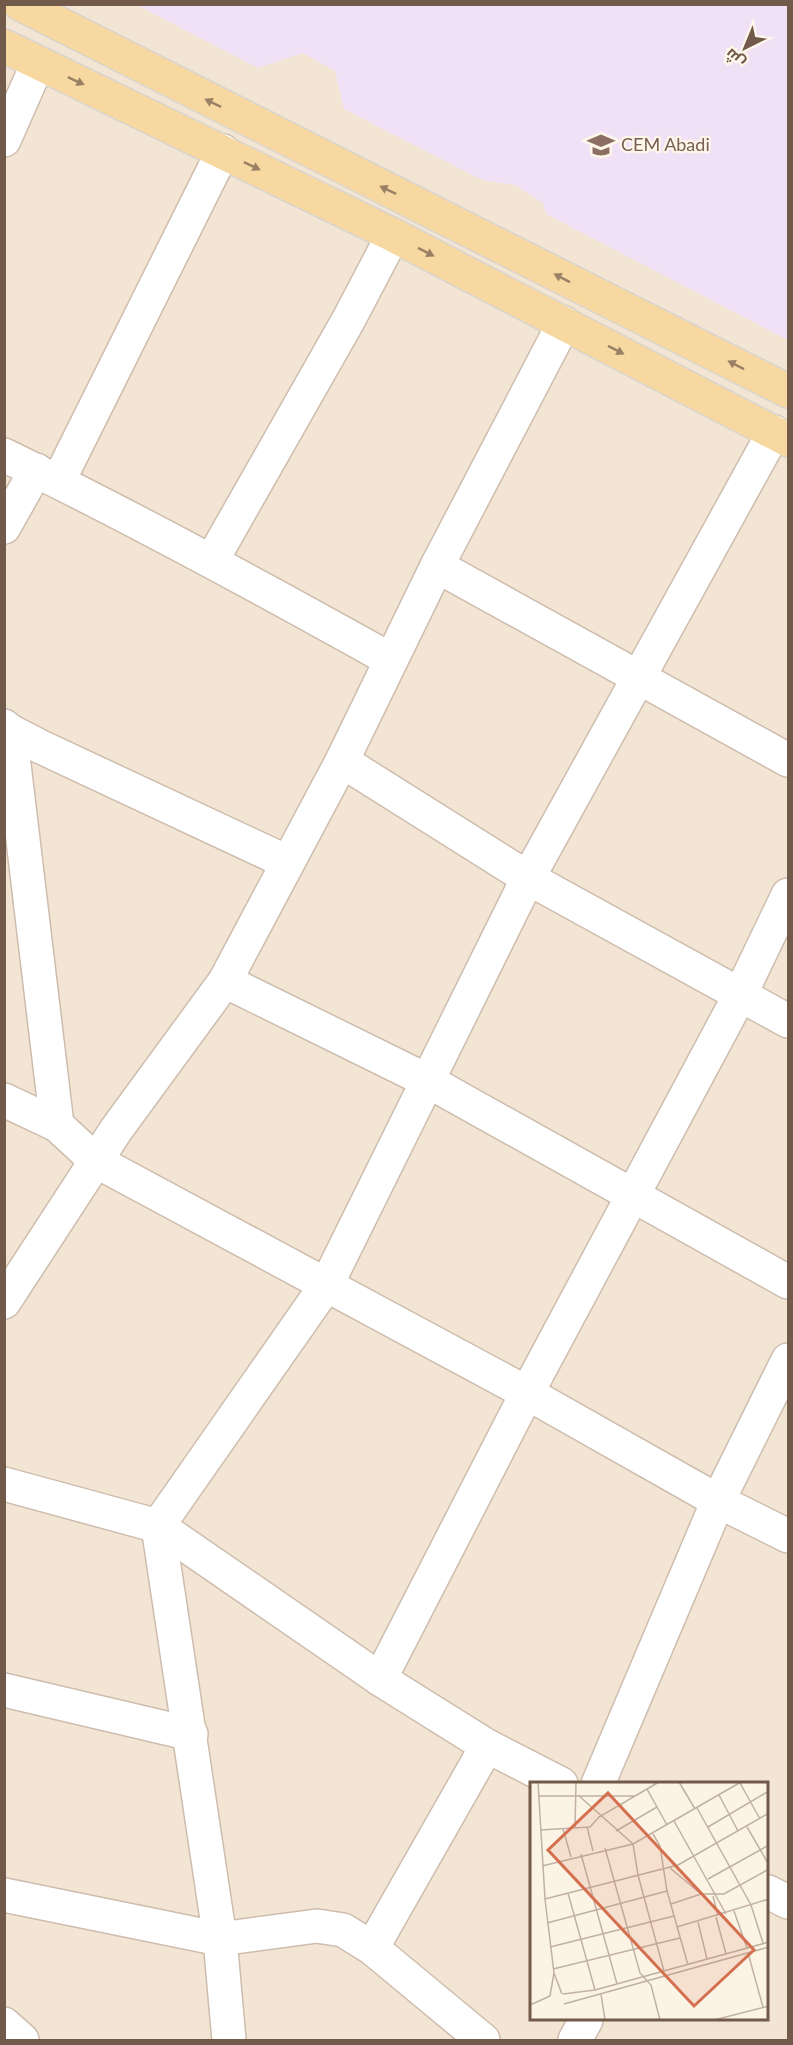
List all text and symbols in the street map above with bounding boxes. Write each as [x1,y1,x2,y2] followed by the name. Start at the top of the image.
[715,18,775,78] north arrow
[720,45,749,73] text: ش
[67,77,84,86] one-way arrow
[205,98,222,108] one-way arrow
[586,130,616,160] school or university icon: CEM Abadi
[621,133,710,155] place label: CEM Abadi
[243,161,260,170] one-way arrow
[379,185,396,195] one-way arrow
[418,248,435,257] one-way arrow
[553,273,571,283] one-way arrow
[608,345,625,354] one-way arrow
[728,360,745,370] one-way arrow
[530,1782,769,2021] inset map

